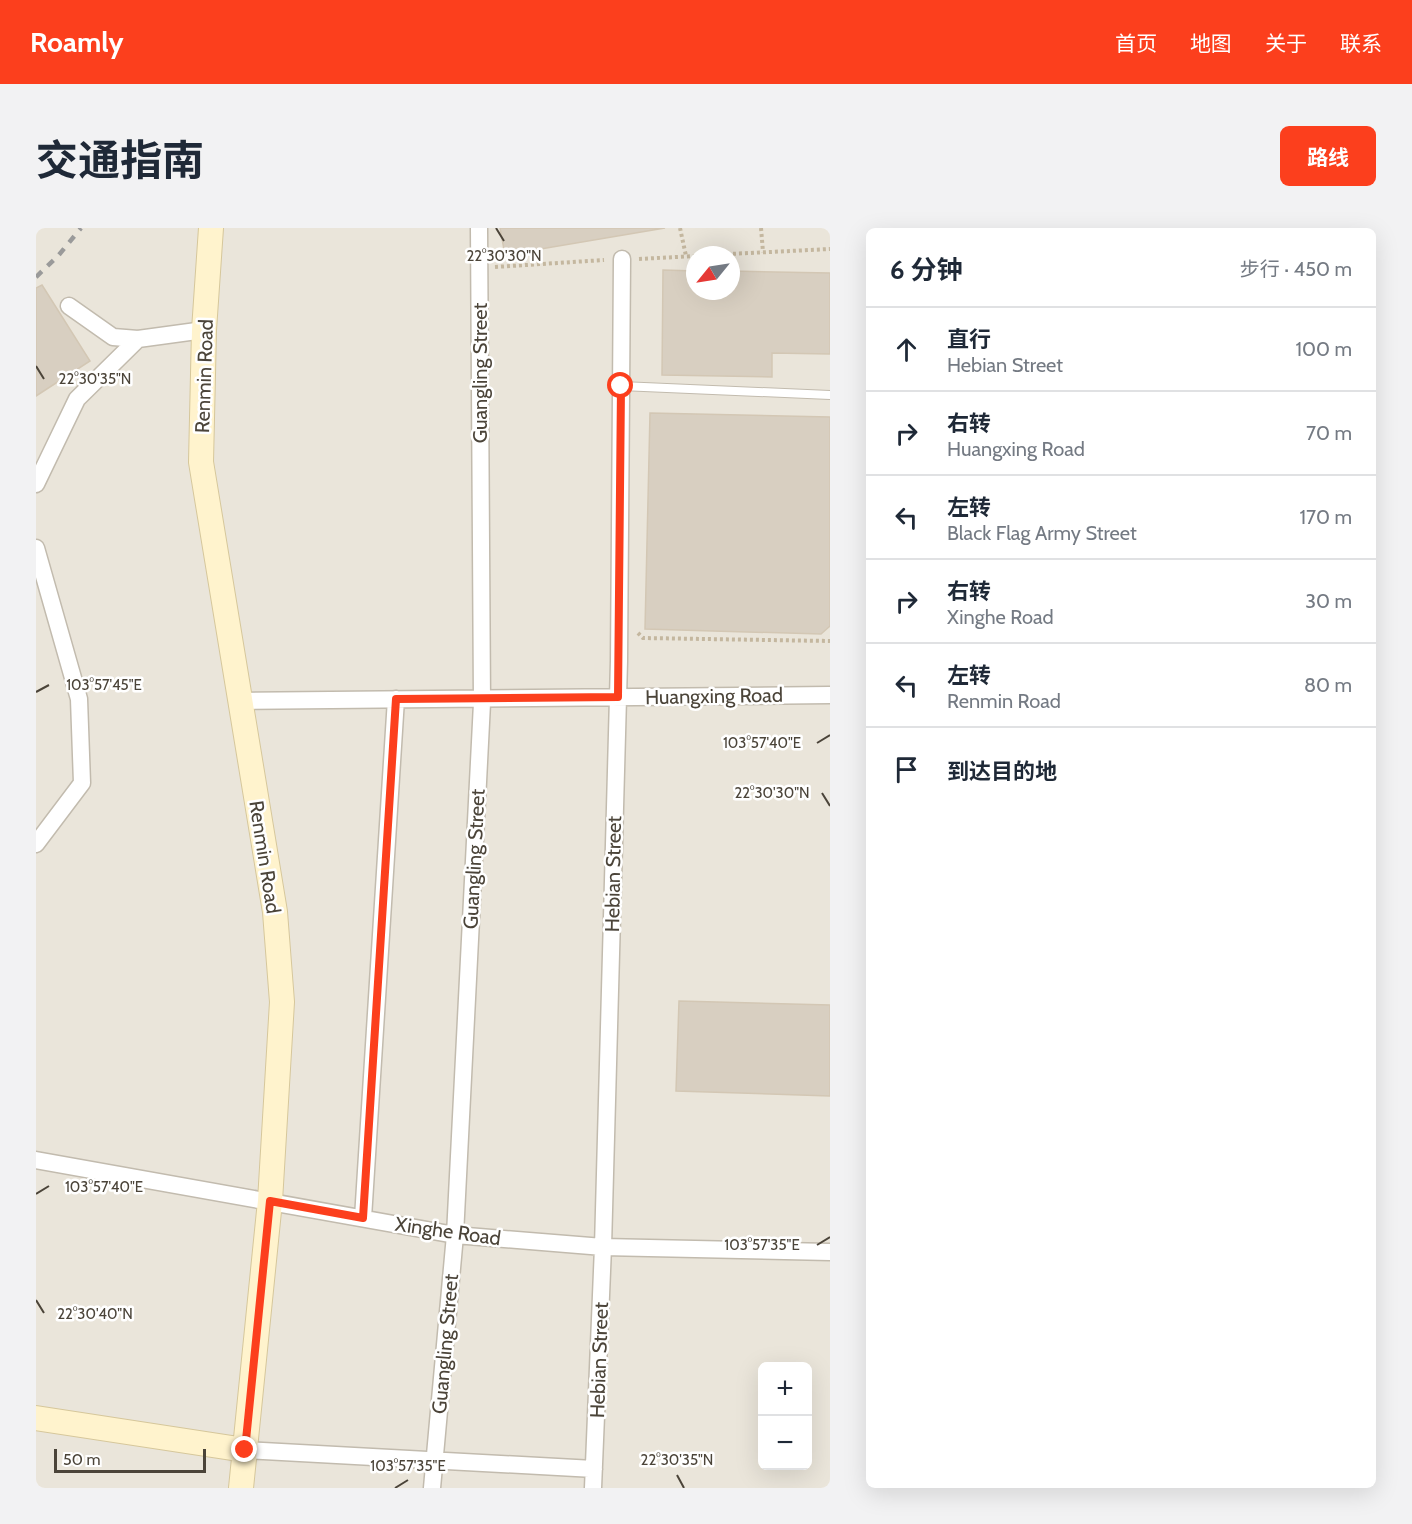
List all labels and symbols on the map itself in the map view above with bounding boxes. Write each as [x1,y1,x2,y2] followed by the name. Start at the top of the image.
[686,246,740,300] north arrow
[466,247,542,265] text: 22°30'30"N
[468,302,492,443] street label: Guangling Street
[190,319,218,433] street label: Renmin Road
[59,370,131,388] text: 22°30'35"N
[607,372,633,398] route start
[66,676,142,694] text: 103°57'45"E
[645,683,783,709] street label: Huangxing Road
[723,734,801,752] text: 103°57'40"E
[734,784,810,802] text: 22°30'30"N
[458,788,490,930] street label: Guangling Street
[244,799,286,915] street label: Renmin Road
[600,815,626,932] street label: Hebian Street
[65,1178,143,1196] text: 103°57'40"E
[394,1212,502,1250] street label: Xinghe Road
[724,1236,800,1254] text: 103°57'35"E
[427,1273,463,1415] street label: Guangling Street
[585,1301,613,1418] street label: Hebian Street
[57,1305,133,1323] text: 22°30'40"N
[231,1436,257,1462] route end
[54,1446,206,1474] scale bar
[641,1451,713,1469] text: 22°30'35"N
[370,1457,446,1475] text: 103°57'35"E

